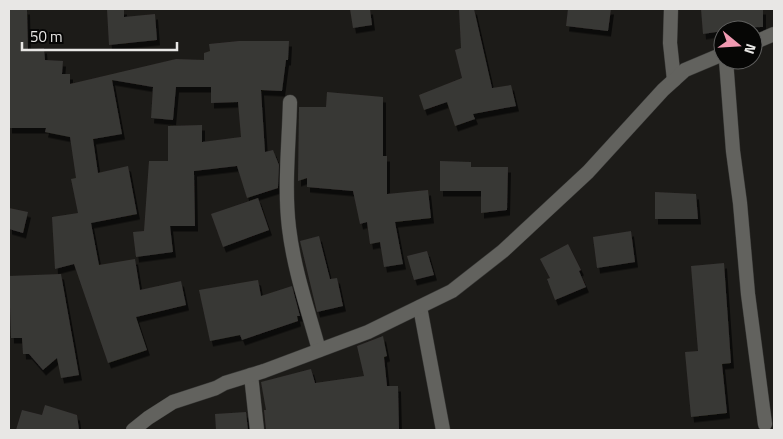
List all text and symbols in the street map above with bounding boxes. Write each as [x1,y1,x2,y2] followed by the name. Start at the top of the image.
[22,20,178,52] scale bar
[713,20,763,70] north arrow
[30,25,63,48] text: 50 m
[739,41,762,57] text: N

